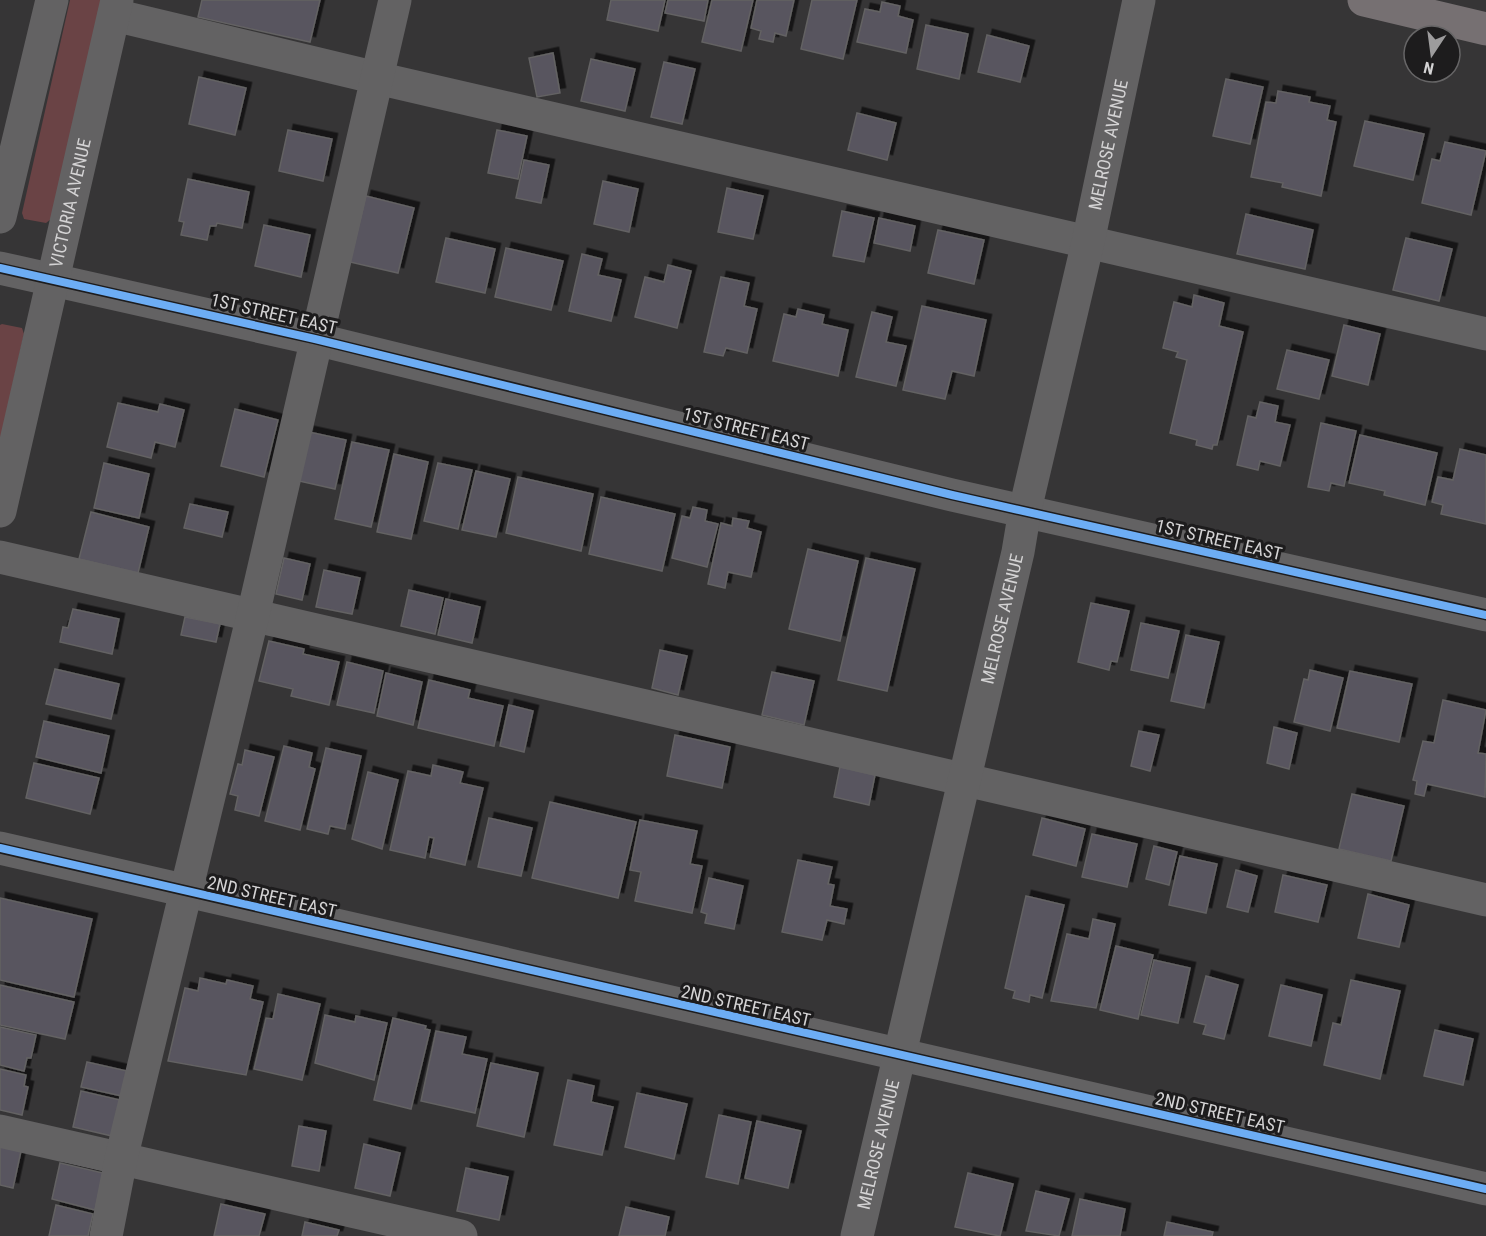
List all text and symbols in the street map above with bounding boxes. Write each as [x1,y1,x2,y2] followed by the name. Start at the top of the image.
[1402,24,1462,84] north arrow
[1422,58,1436,78] text: N
[1084,77,1132,212] street label: MELROSE AVENUE
[45,136,95,270] street label: VICTORIA AVENUE
[209,289,339,338] street label: 1ST STREET EAST
[681,403,811,454] street label: 1ST STREET EAST
[1154,515,1284,564] street label: 1ST STREET EAST
[976,552,1027,686] street label: MELROSE AVENUE
[205,871,339,922] street label: 2ND STREET EAST
[679,980,813,1031] street label: 2ND STREET EAST
[853,1077,904,1211] street label: MELROSE AVENUE
[1153,1087,1287,1138] street label: 2ND STREET EAST

